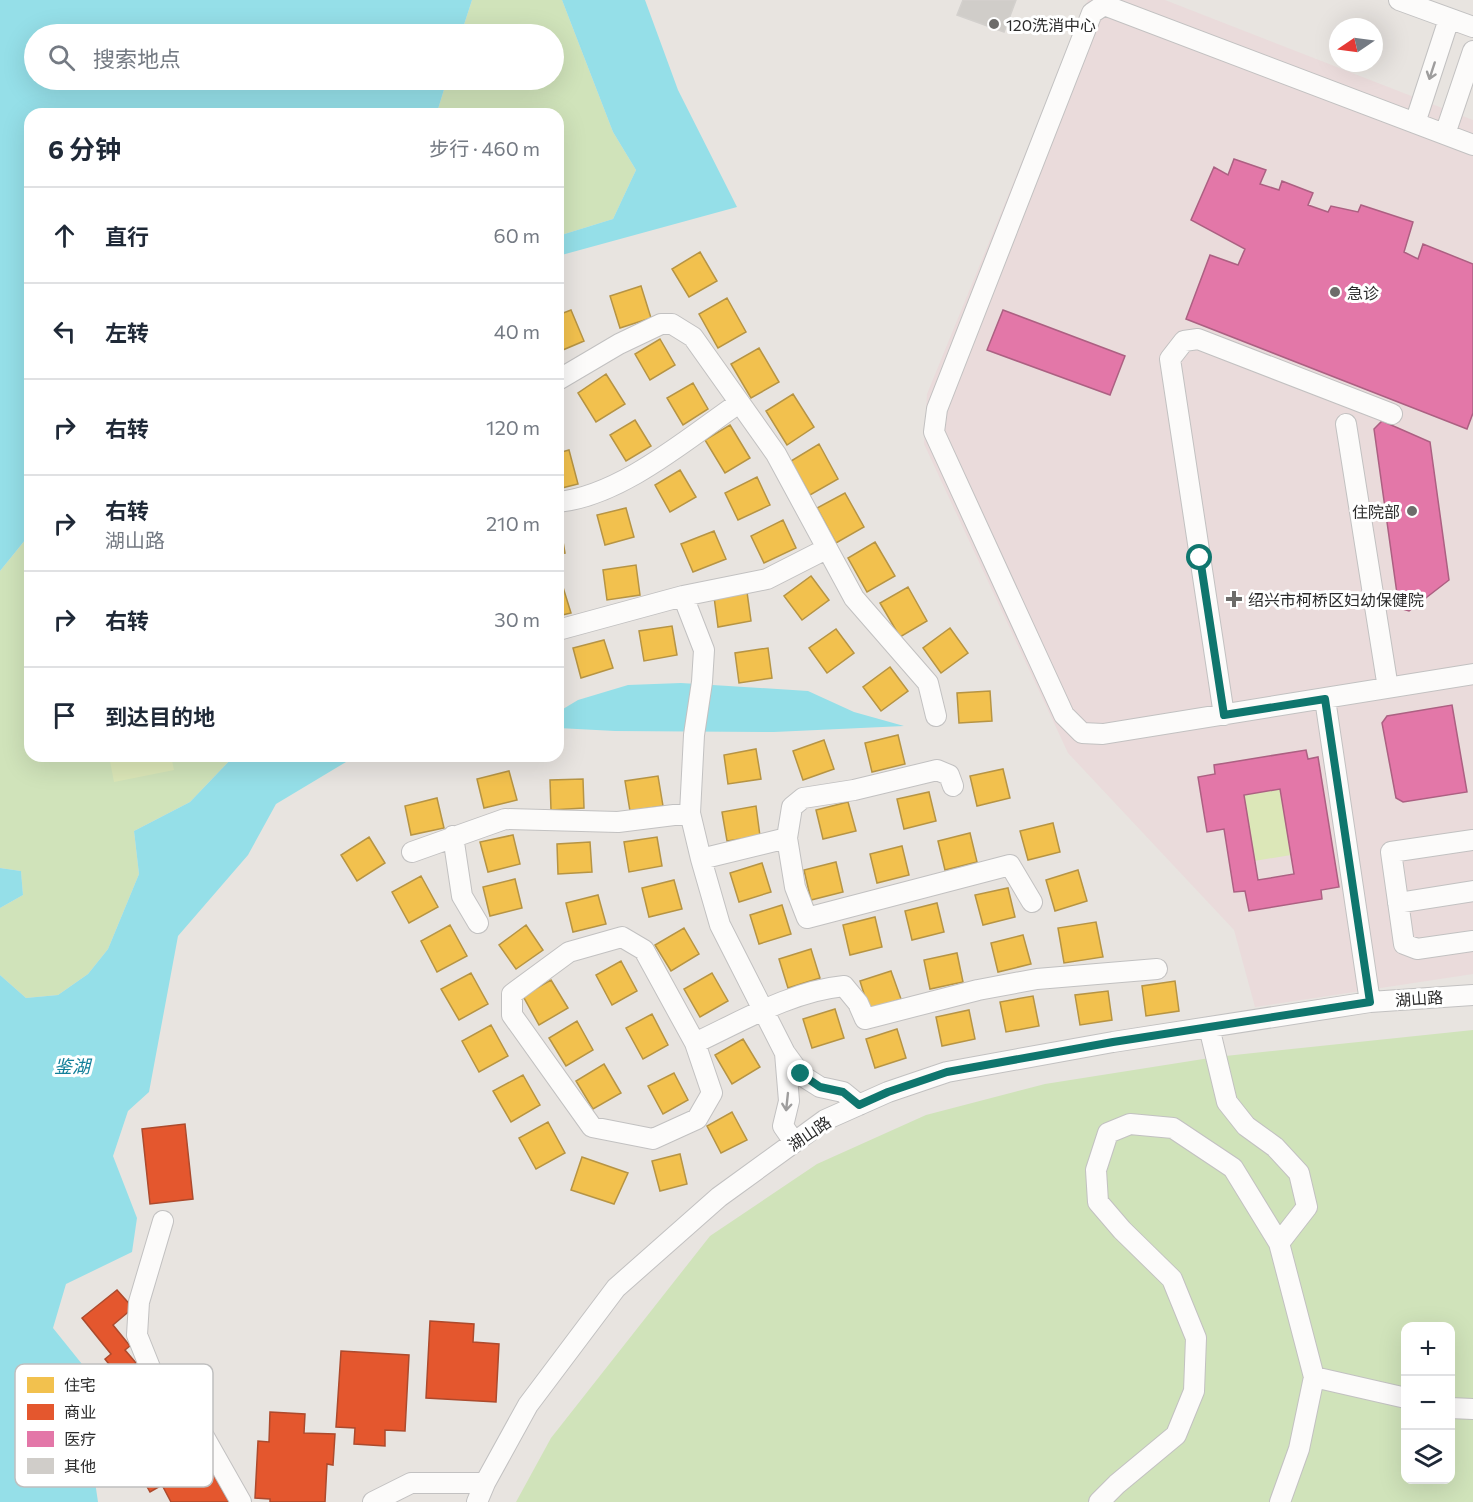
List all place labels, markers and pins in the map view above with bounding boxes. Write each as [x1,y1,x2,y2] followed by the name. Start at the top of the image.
[1006,15,1096,34] place label: 120洗消中心
[987,17,1001,31] marker: 120洗消中心
[1347,283,1379,302] place label: 急诊
[1328,285,1342,299] marker: 急诊
[1352,502,1400,521] place label: 住院部
[1405,504,1419,518] marker: 住院部
[1225,590,1243,608] marker: 绍兴市柯桥区妇幼保健院
[1248,590,1424,609] place label: 绍兴市柯桥区妇幼保健院

